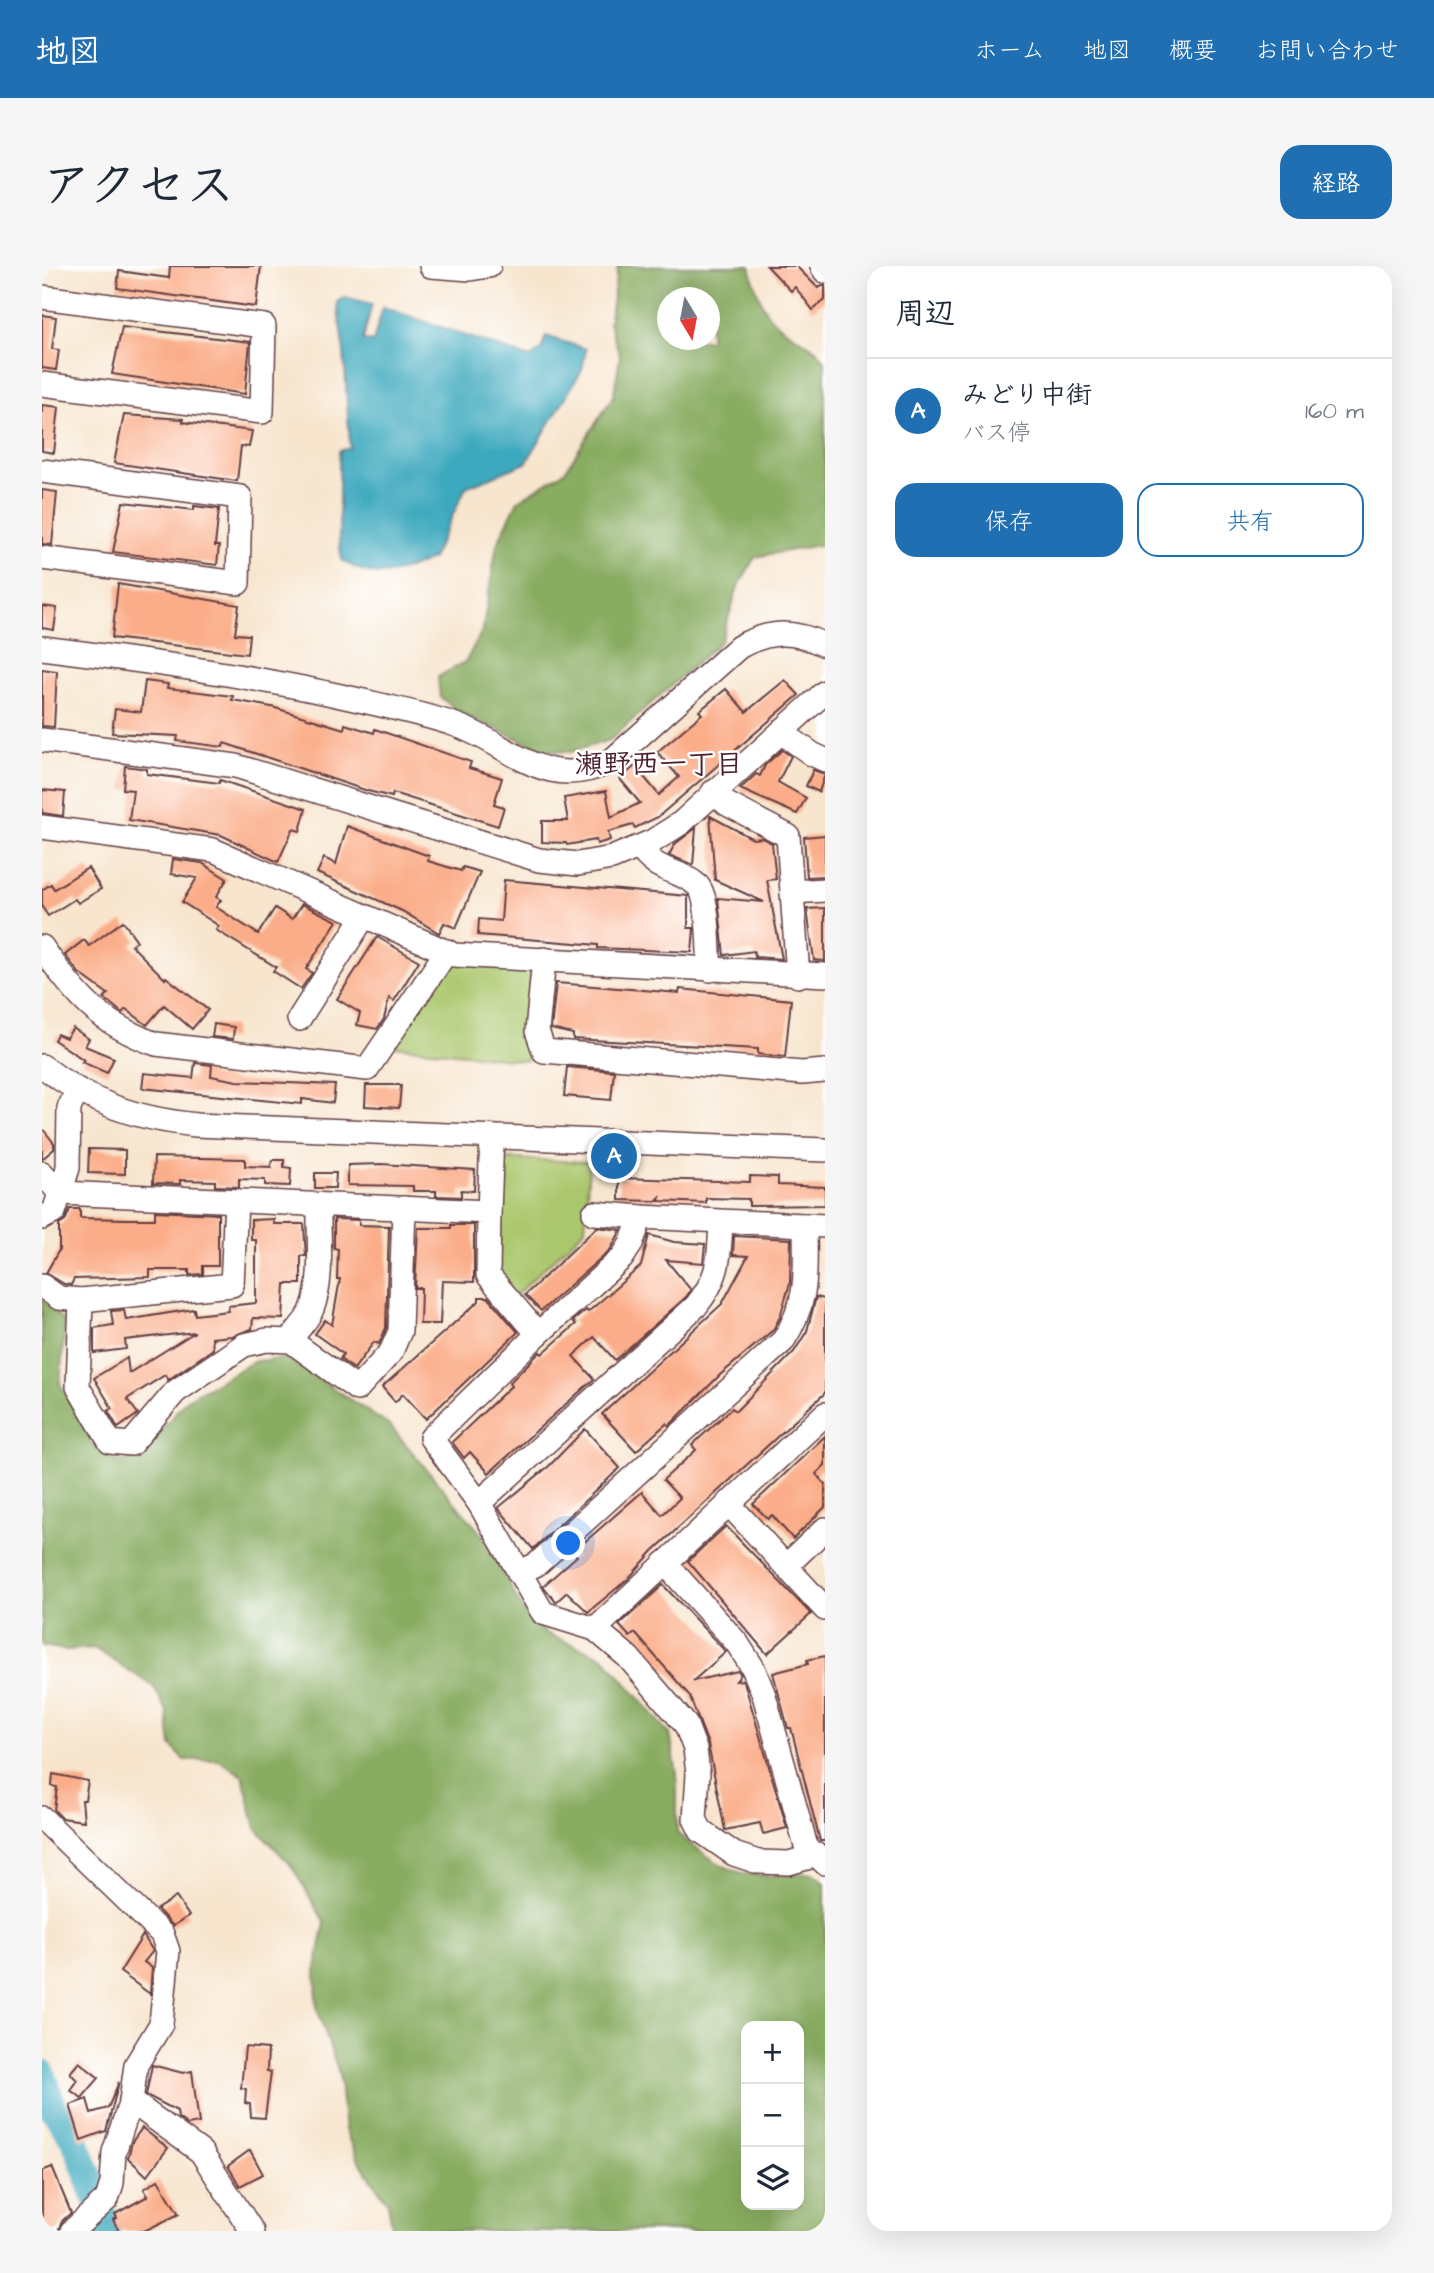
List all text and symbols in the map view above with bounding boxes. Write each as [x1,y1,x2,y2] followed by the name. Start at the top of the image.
[35,29,101,75] text: 地図
[974,34,1045,68] text: ホーム
[1083,34,1131,68] text: 地図
[1169,34,1217,68] text: 概要
[1255,34,1399,68] text: お問い合わせ
[1280,145,1392,219] button: 経路
[42,153,235,221] text: アクセス
[657,287,720,350] north arrow
[895,293,955,335] text: 周辺
[962,377,1092,413] text: みどり中街
[911,395,925,427] text: A
[1305,395,1364,427] text: 160 m
[962,417,1031,449] text: バス停
[895,483,1123,557] button: 保存
[1137,483,1364,557] button: 共有
[575,745,743,784] district label: 瀬野西一丁目
[591,1130,637,1182] pin: A
[551,1526,585,1560] your location
[741,2021,804,2210] map controls
[741,2021,804,2084] button: +
[741,2084,804,2147] button: −
[741,2147,804,2210] button: layers

